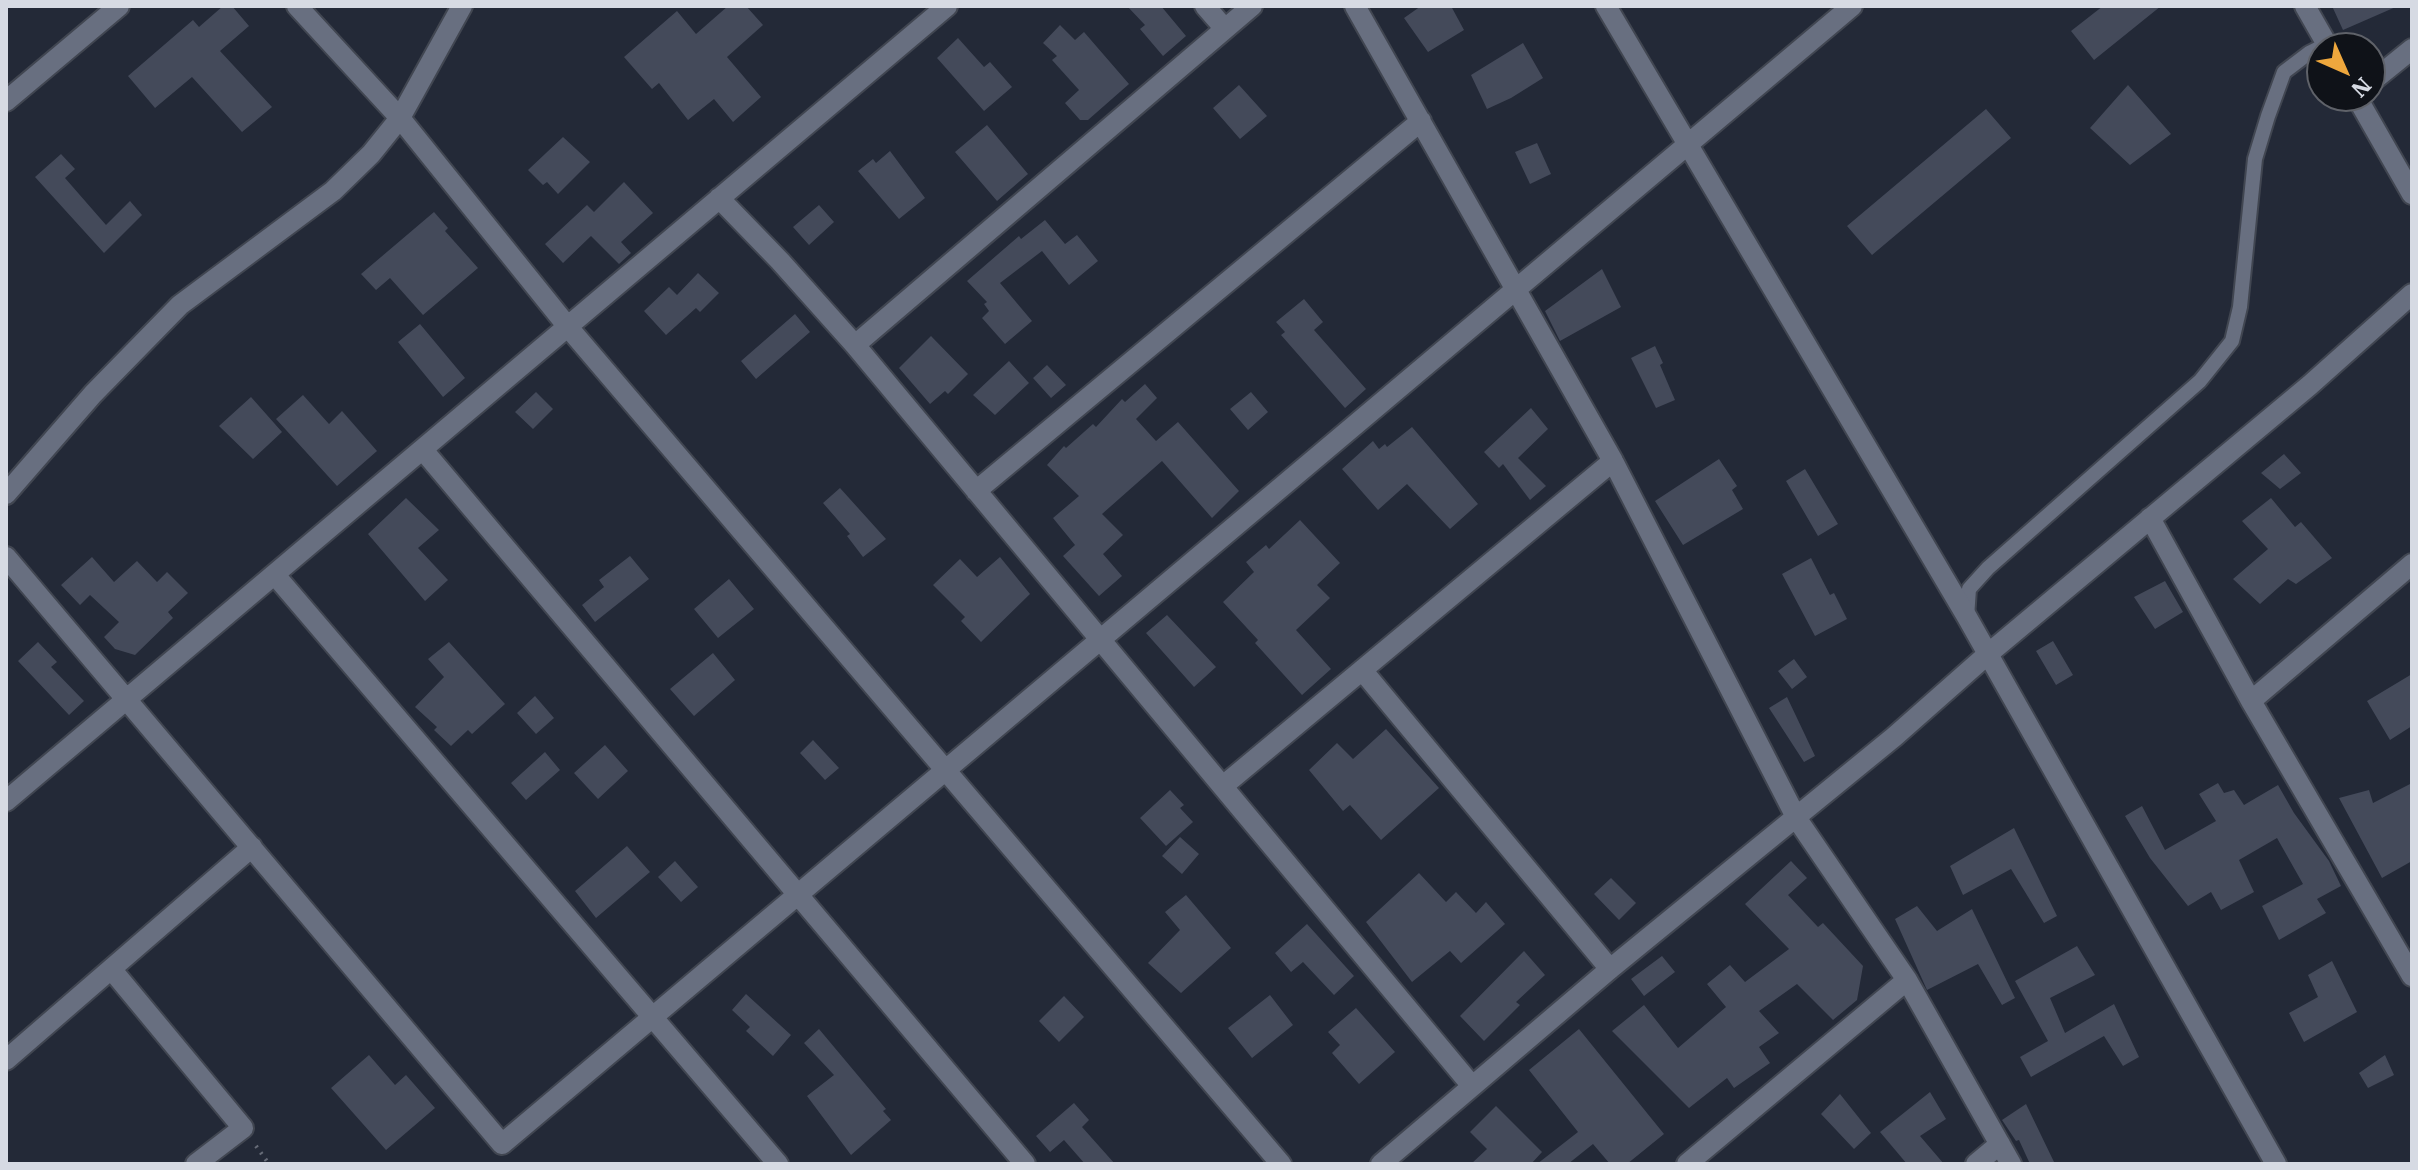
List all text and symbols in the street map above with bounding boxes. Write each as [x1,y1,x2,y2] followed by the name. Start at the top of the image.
[2306,32,2386,112] north arrow
[2346,72,2378,104] text: N

